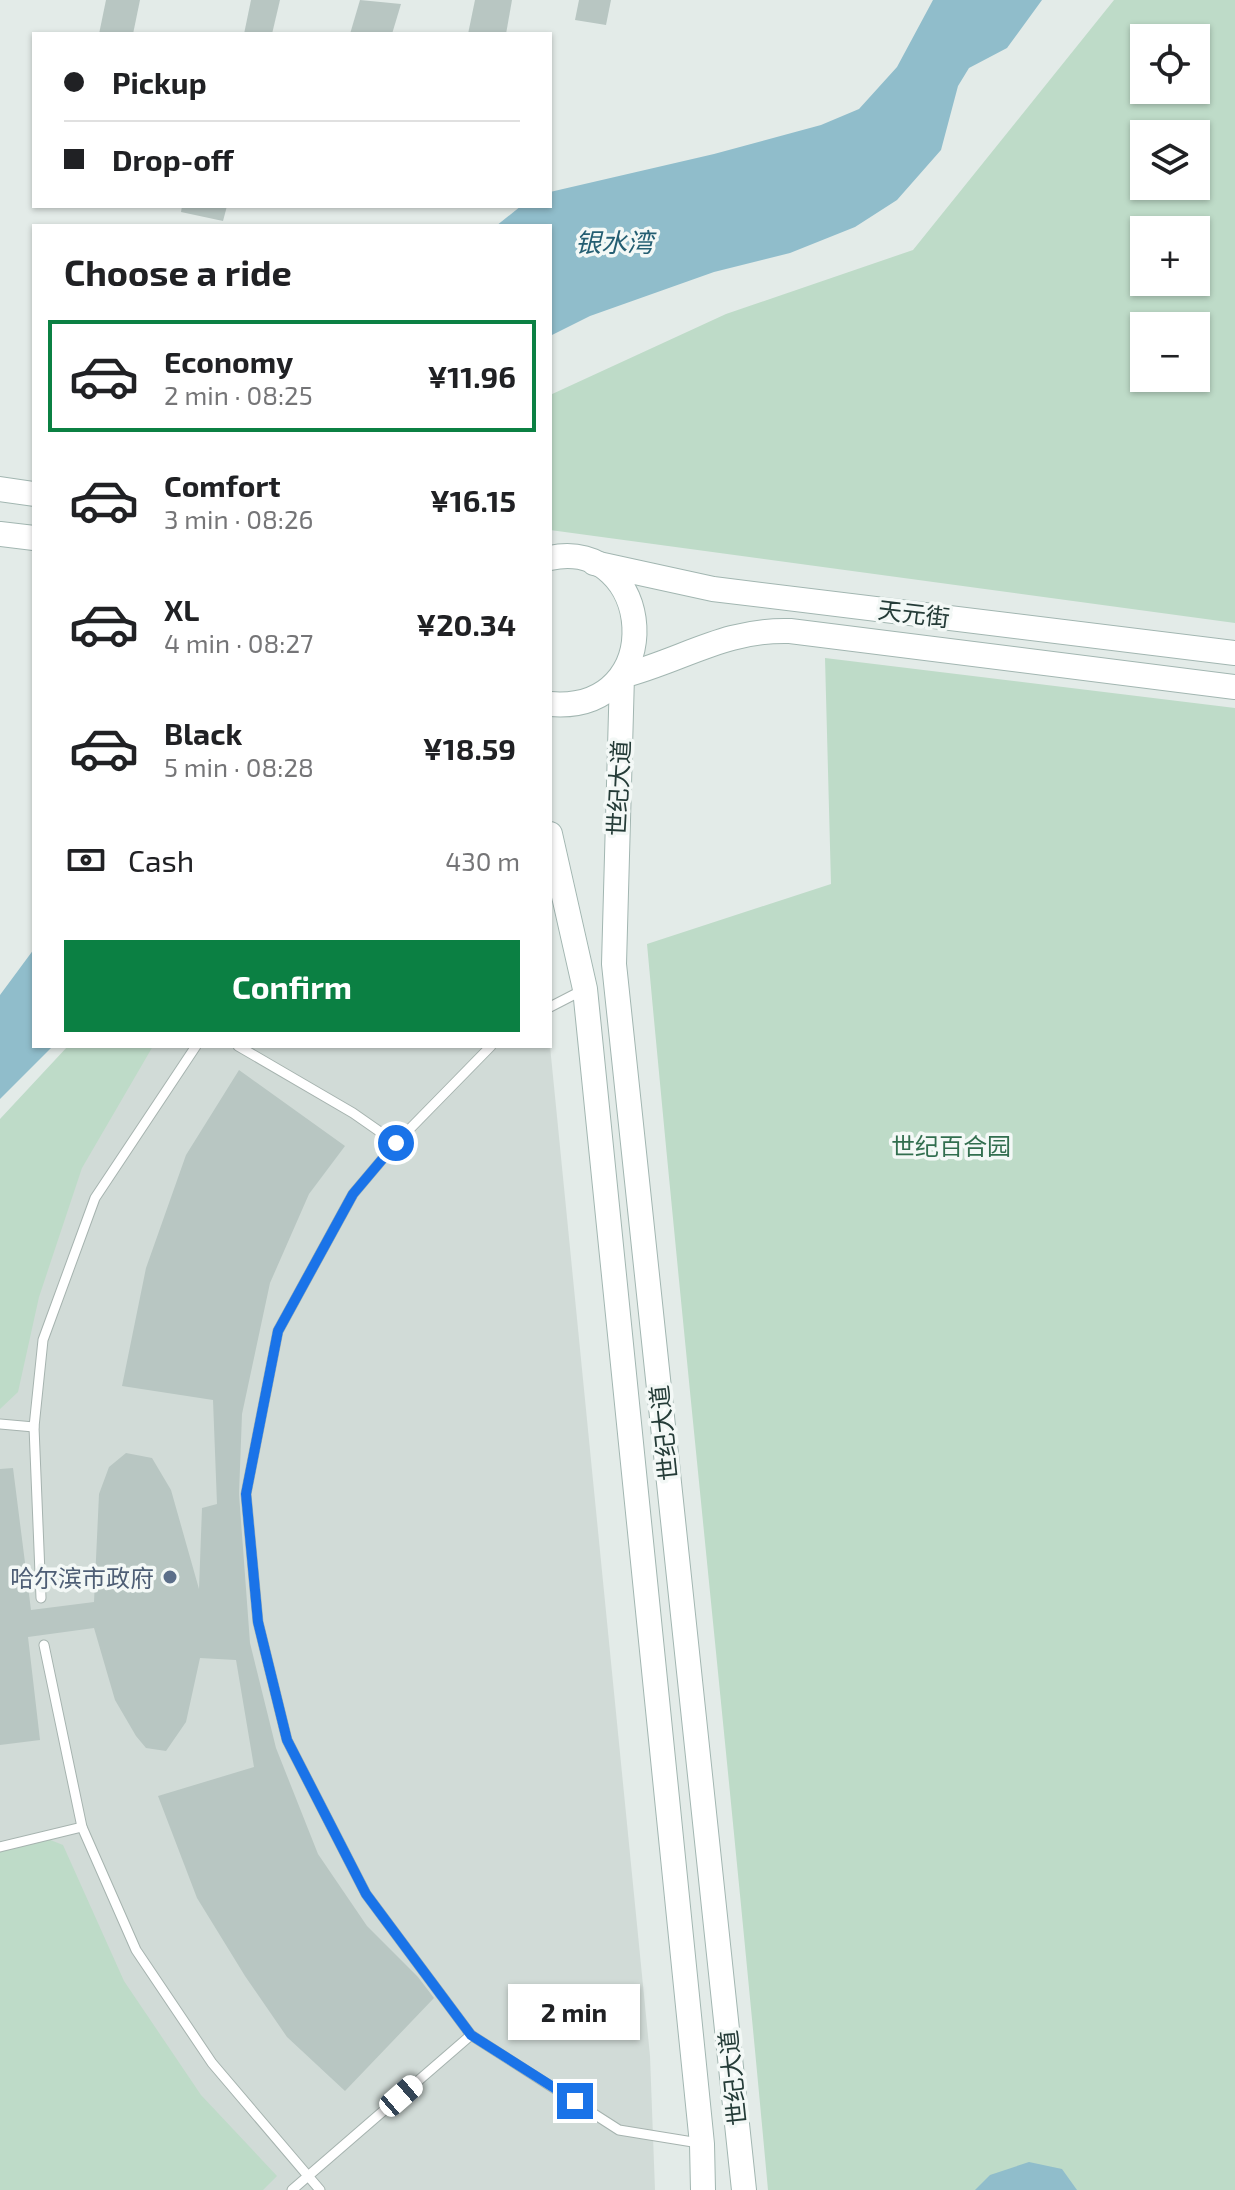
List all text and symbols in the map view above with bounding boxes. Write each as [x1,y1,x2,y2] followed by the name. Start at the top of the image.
[1130,24,1210,392] map controls
[1130,24,1210,104] button: locate
[112,64,207,100] text: Pickup
[1130,120,1210,200] button: layers
[112,141,234,177] text: Drop-off
[1130,216,1210,296] button: +
[575,226,657,257] water label: 银水湾
[64,250,292,293] text: Choose a ride
[1130,312,1210,392] button: −
[68,340,140,412] icon: car
[164,343,293,379] text: Economy
[427,358,516,394] text: ¥11.96
[164,379,313,410] text: 2 min · 08:25
[68,464,140,536] icon: car
[164,467,281,503] text: Comfort
[430,482,516,518] text: ¥16.15
[164,503,313,534] text: 3 min · 08:26
[68,588,140,660] icon: car
[164,591,199,627] text: XL
[877,594,951,632] street label: 天元街
[416,606,516,642] text: ¥20.34
[164,627,313,658] text: 4 min · 08:27
[68,712,140,784] icon: car
[164,715,242,751] text: Black
[423,730,516,766] text: ¥18.59
[601,739,635,837] street label: 世纪大道
[164,751,314,782] text: 5 min · 08:28
[64,838,108,882] icon: cash
[128,842,194,878] text: Cash
[445,845,520,876] text: 430 m
[64,940,520,1032] button: Confirm
[378,1125,414,1161] route start
[891,1131,1011,1160] park label: 世纪百合园
[644,1384,682,1482] street label: 世纪大道
[10,1563,154,1592] place label: 哈尔滨市政府
[161,1568,179,1586] marker: 哈尔滨市政府
[509,1985,641,2041] callout: 2 min
[541,1996,607,2027] text: 2 min
[713,2029,751,2127] street label: 世纪大道
[375,2071,427,2121] car
[557,2083,593,2119] route end

